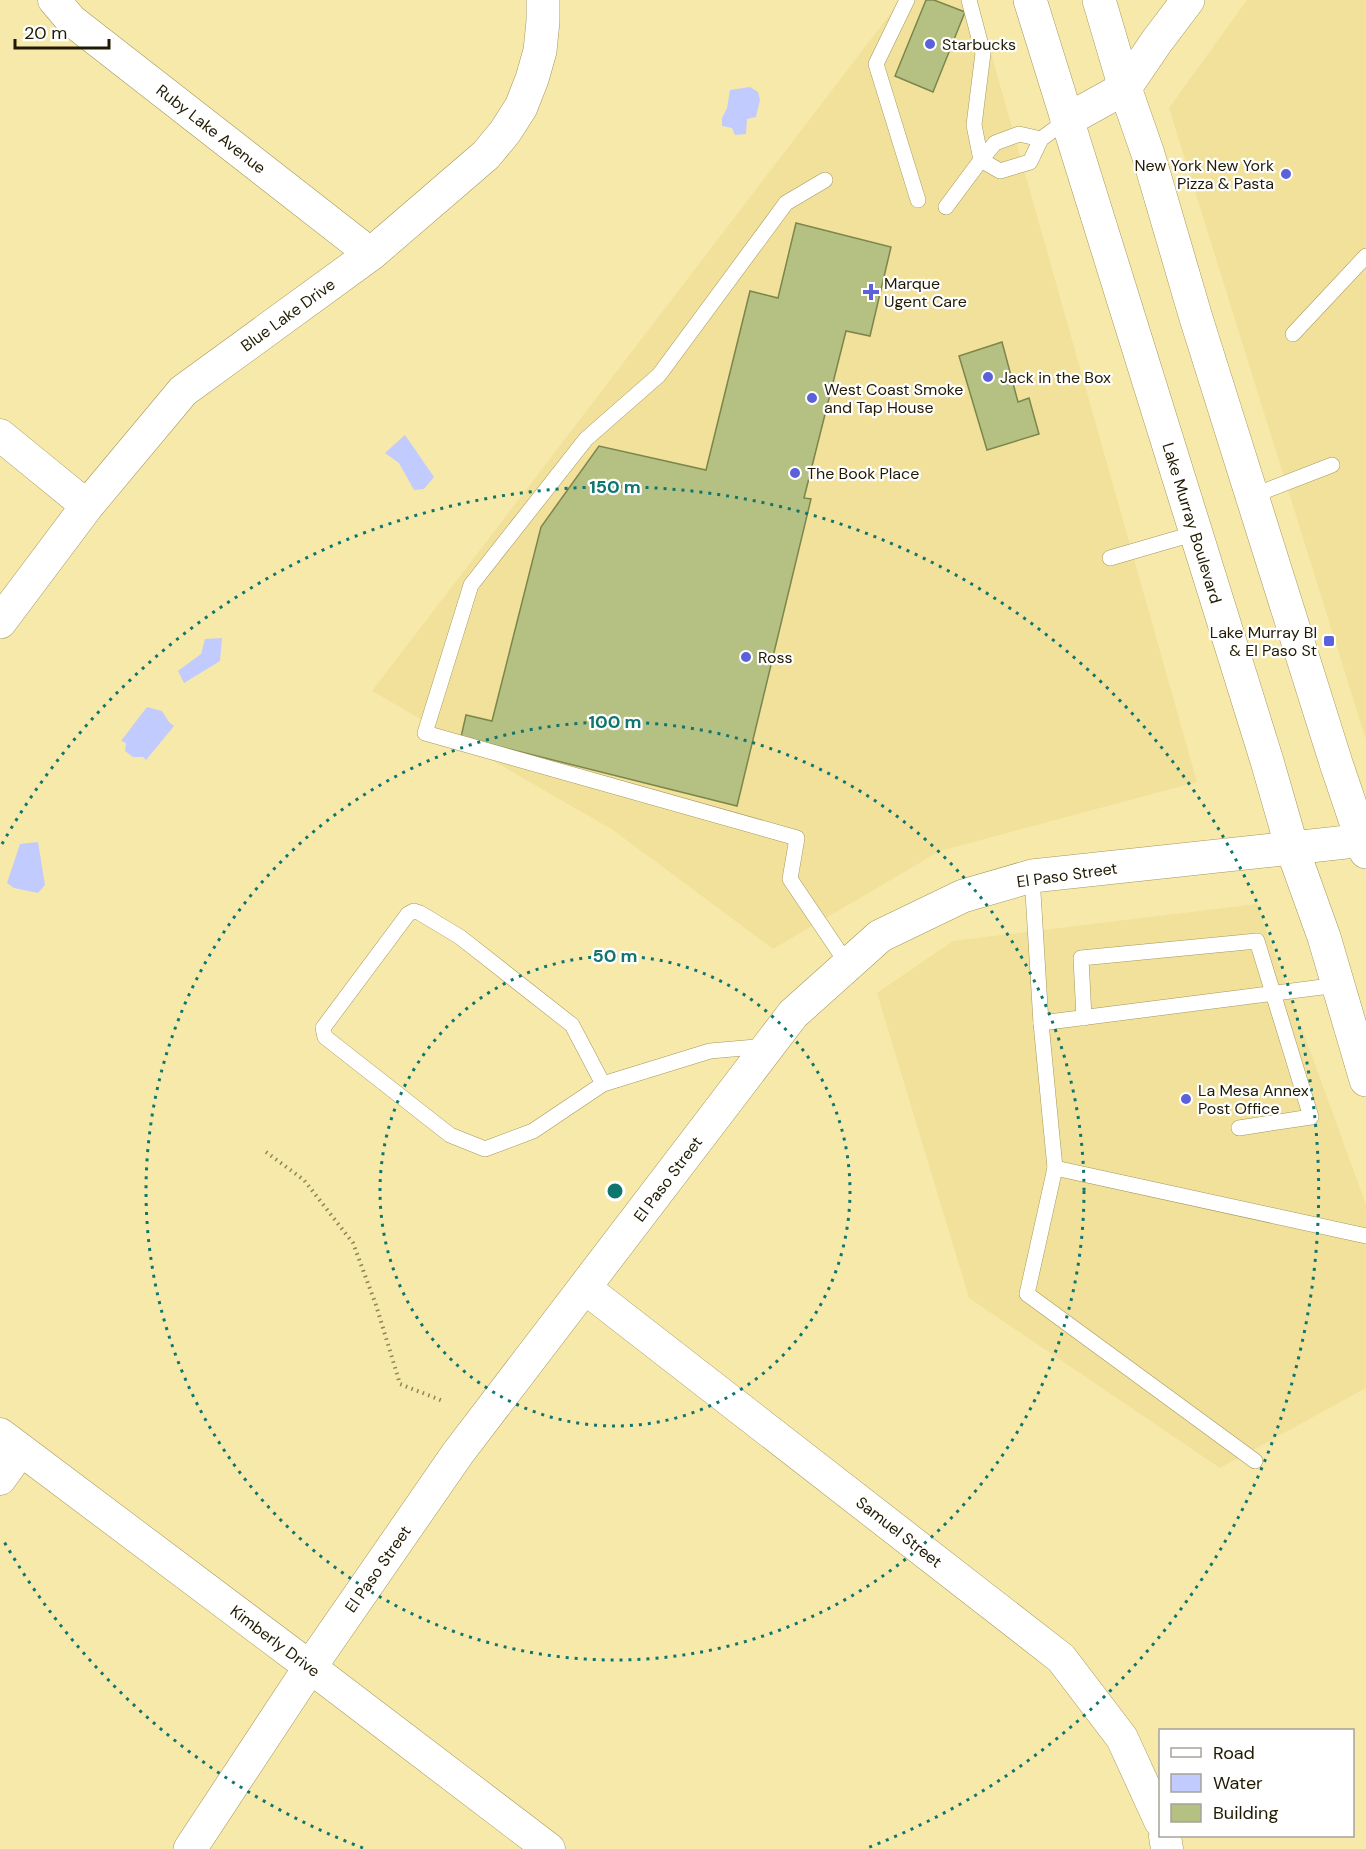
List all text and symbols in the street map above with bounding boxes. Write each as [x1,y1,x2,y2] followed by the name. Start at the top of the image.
[15,12,110,50] scale bar
[24,21,67,45] text: 20 m
[942,34,1016,55] place label: Starbucks
[923,37,937,51] marker: Starbucks
[152,80,270,178] street label: Ruby Lake Avenue
[1134,155,1274,194] place label: New York New York Pizza & Pasta
[1279,167,1293,181] marker: New York New York Pizza & Pasta
[884,273,967,312] place label: Marque Ugent Care
[237,274,339,356] street label: Blue Lake Drive
[862,283,880,301] marker: Marque Ugent Care
[1000,367,1111,388] place label: Jack in the Box
[981,370,995,384] marker: Jack in the Box
[824,379,963,418] place label: West Coast Smoke and Tap House
[805,391,819,405] marker: West Coast Smoke and Tap House
[1158,440,1226,606] street label: Lake Murray Boulevard
[807,463,919,484] place label: The Book Place
[788,466,802,480] marker: The Book Place
[589,475,641,499] text: 150 m
[1210,622,1317,661] place label: Lake Murray Bl & El Paso St
[1322,634,1336,648] marker: Lake Murray Bl & El Paso St
[758,647,793,668] place label: Ross
[739,650,753,664] marker: Ross
[588,710,642,734] text: 100 m
[1015,858,1119,892] street label: El Paso Street
[592,944,638,968] text: 50 m
[1198,1080,1309,1119] place label: La Mesa Annex Post Office
[1179,1092,1193,1106] marker: La Mesa Annex Post Office
[629,1132,707,1226] street label: El Paso Street
[605,1181,625,1201] centre of rings
[852,1492,946,1572] street label: Samuel Street
[340,1521,416,1617] street label: El Paso Street
[226,1600,324,1682] street label: Kimberly Drive
[1159,1729,1354,1837] legend
[1213,1741,1255,1765] text: Road
[1213,1771,1263,1795] text: Water
[1213,1801,1278,1825] text: Building

